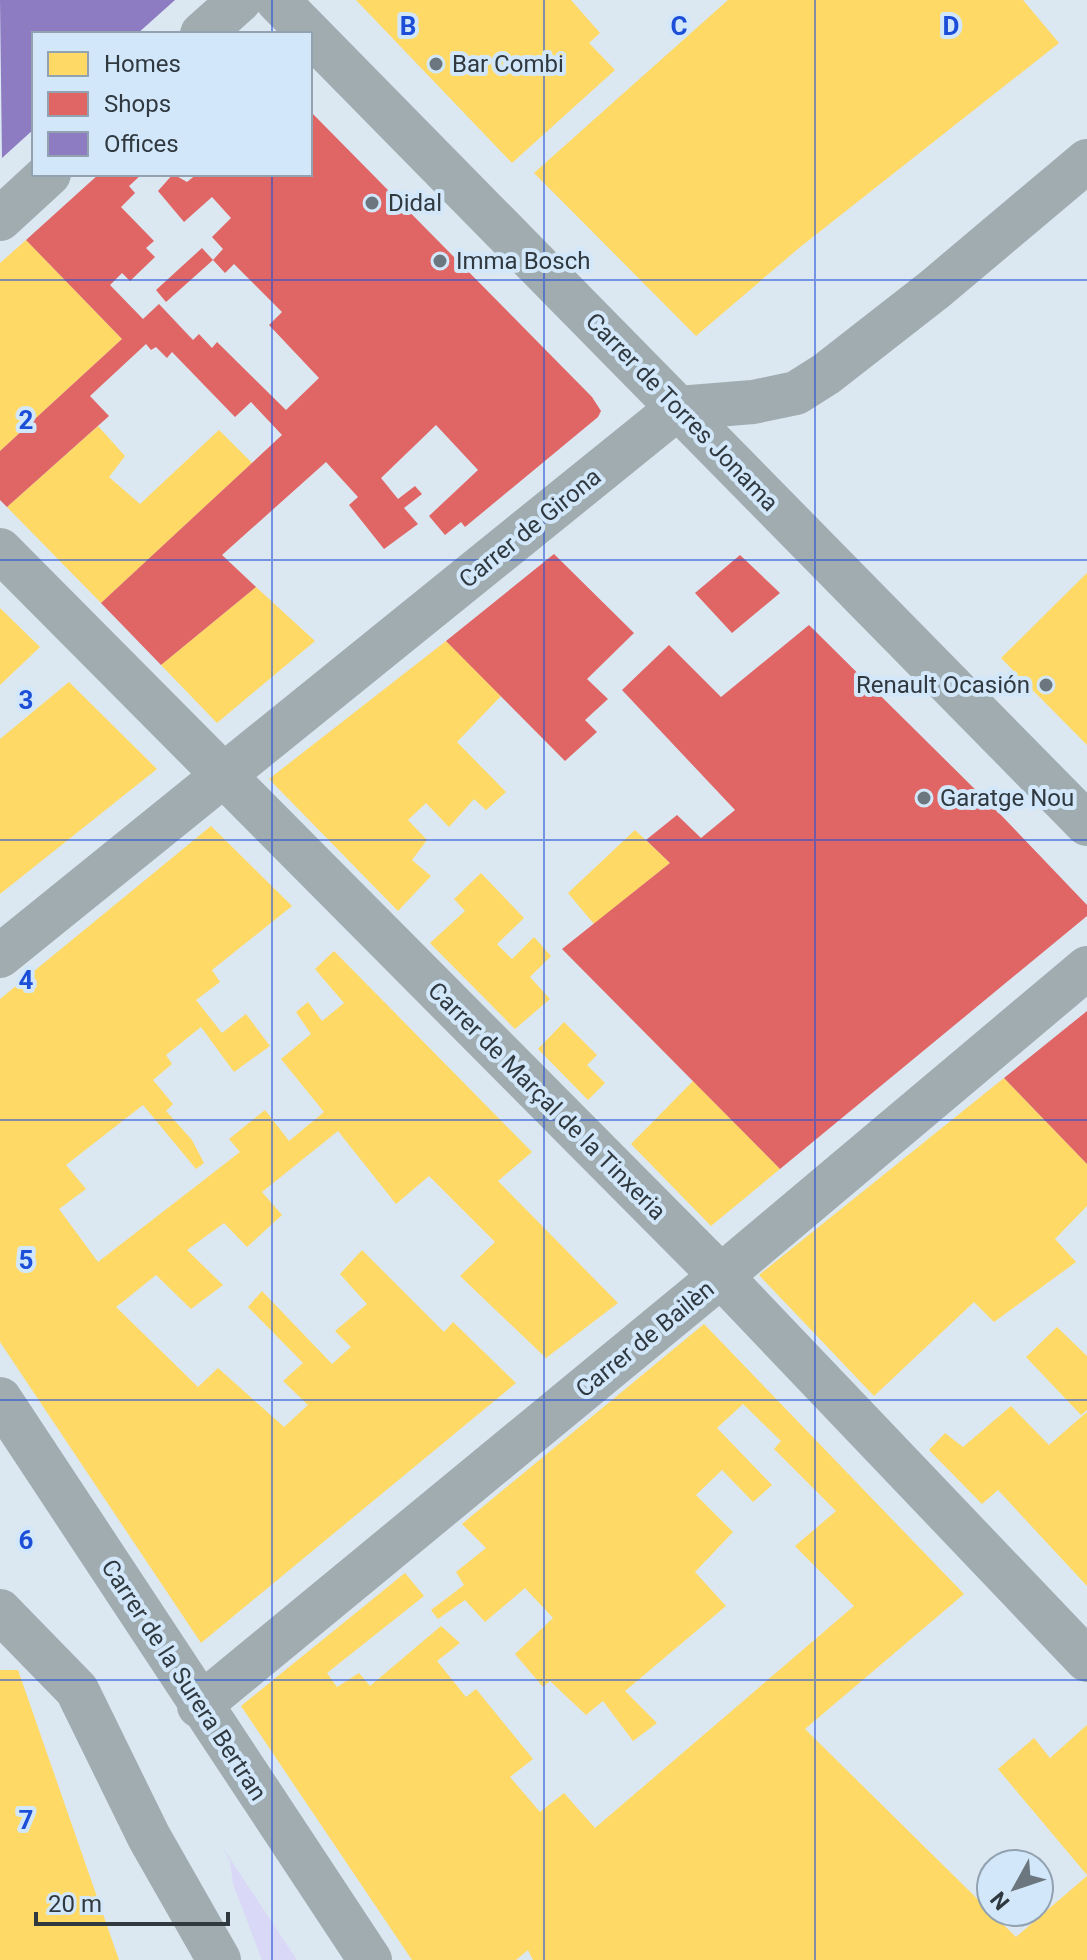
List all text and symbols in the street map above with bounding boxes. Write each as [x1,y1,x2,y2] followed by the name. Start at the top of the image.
[400,11,416,41] text: B
[670,11,688,41] text: C
[943,11,959,41] text: D
[32,32,312,176] legend
[104,50,181,78] text: Homes
[452,50,564,78] place label: Bar Combi
[427,55,445,73] marker: Bar Combi
[104,90,171,118] text: Shops
[104,130,179,158] text: Offices
[388,189,442,217] place label: Didal
[363,194,381,212] marker: Didal
[456,247,590,275] place label: Imma Bosch
[431,252,449,270] marker: Imma Bosch
[580,307,784,517] street label: Carrer de Torres Jonama
[19,405,33,435] text: 2
[454,462,606,594] street label: Carrer de Girona
[856,671,1030,699] place label: Renault Ocasión
[1037,676,1055,694] marker: Renault Ocasión
[19,685,33,715] text: 3
[940,784,1074,812] place label: Garatge Nou
[915,789,933,807] marker: Garatge Nou
[19,965,34,995] text: 4
[422,976,672,1226] street label: Carrer de Marçal de la Tinxeria
[19,1245,33,1275] text: 5
[570,1275,720,1403] street label: Carrer de Bailèn
[19,1525,34,1555] text: 6
[96,1554,272,1806] street label: Carrer de la Surera Bertran
[19,1805,33,1835] text: 7
[975,1848,1055,1928] north arrow
[36,1876,228,1926] scale bar
[985,1887,1015,1915] text: N
[48,1890,102,1918] text: 20 m

